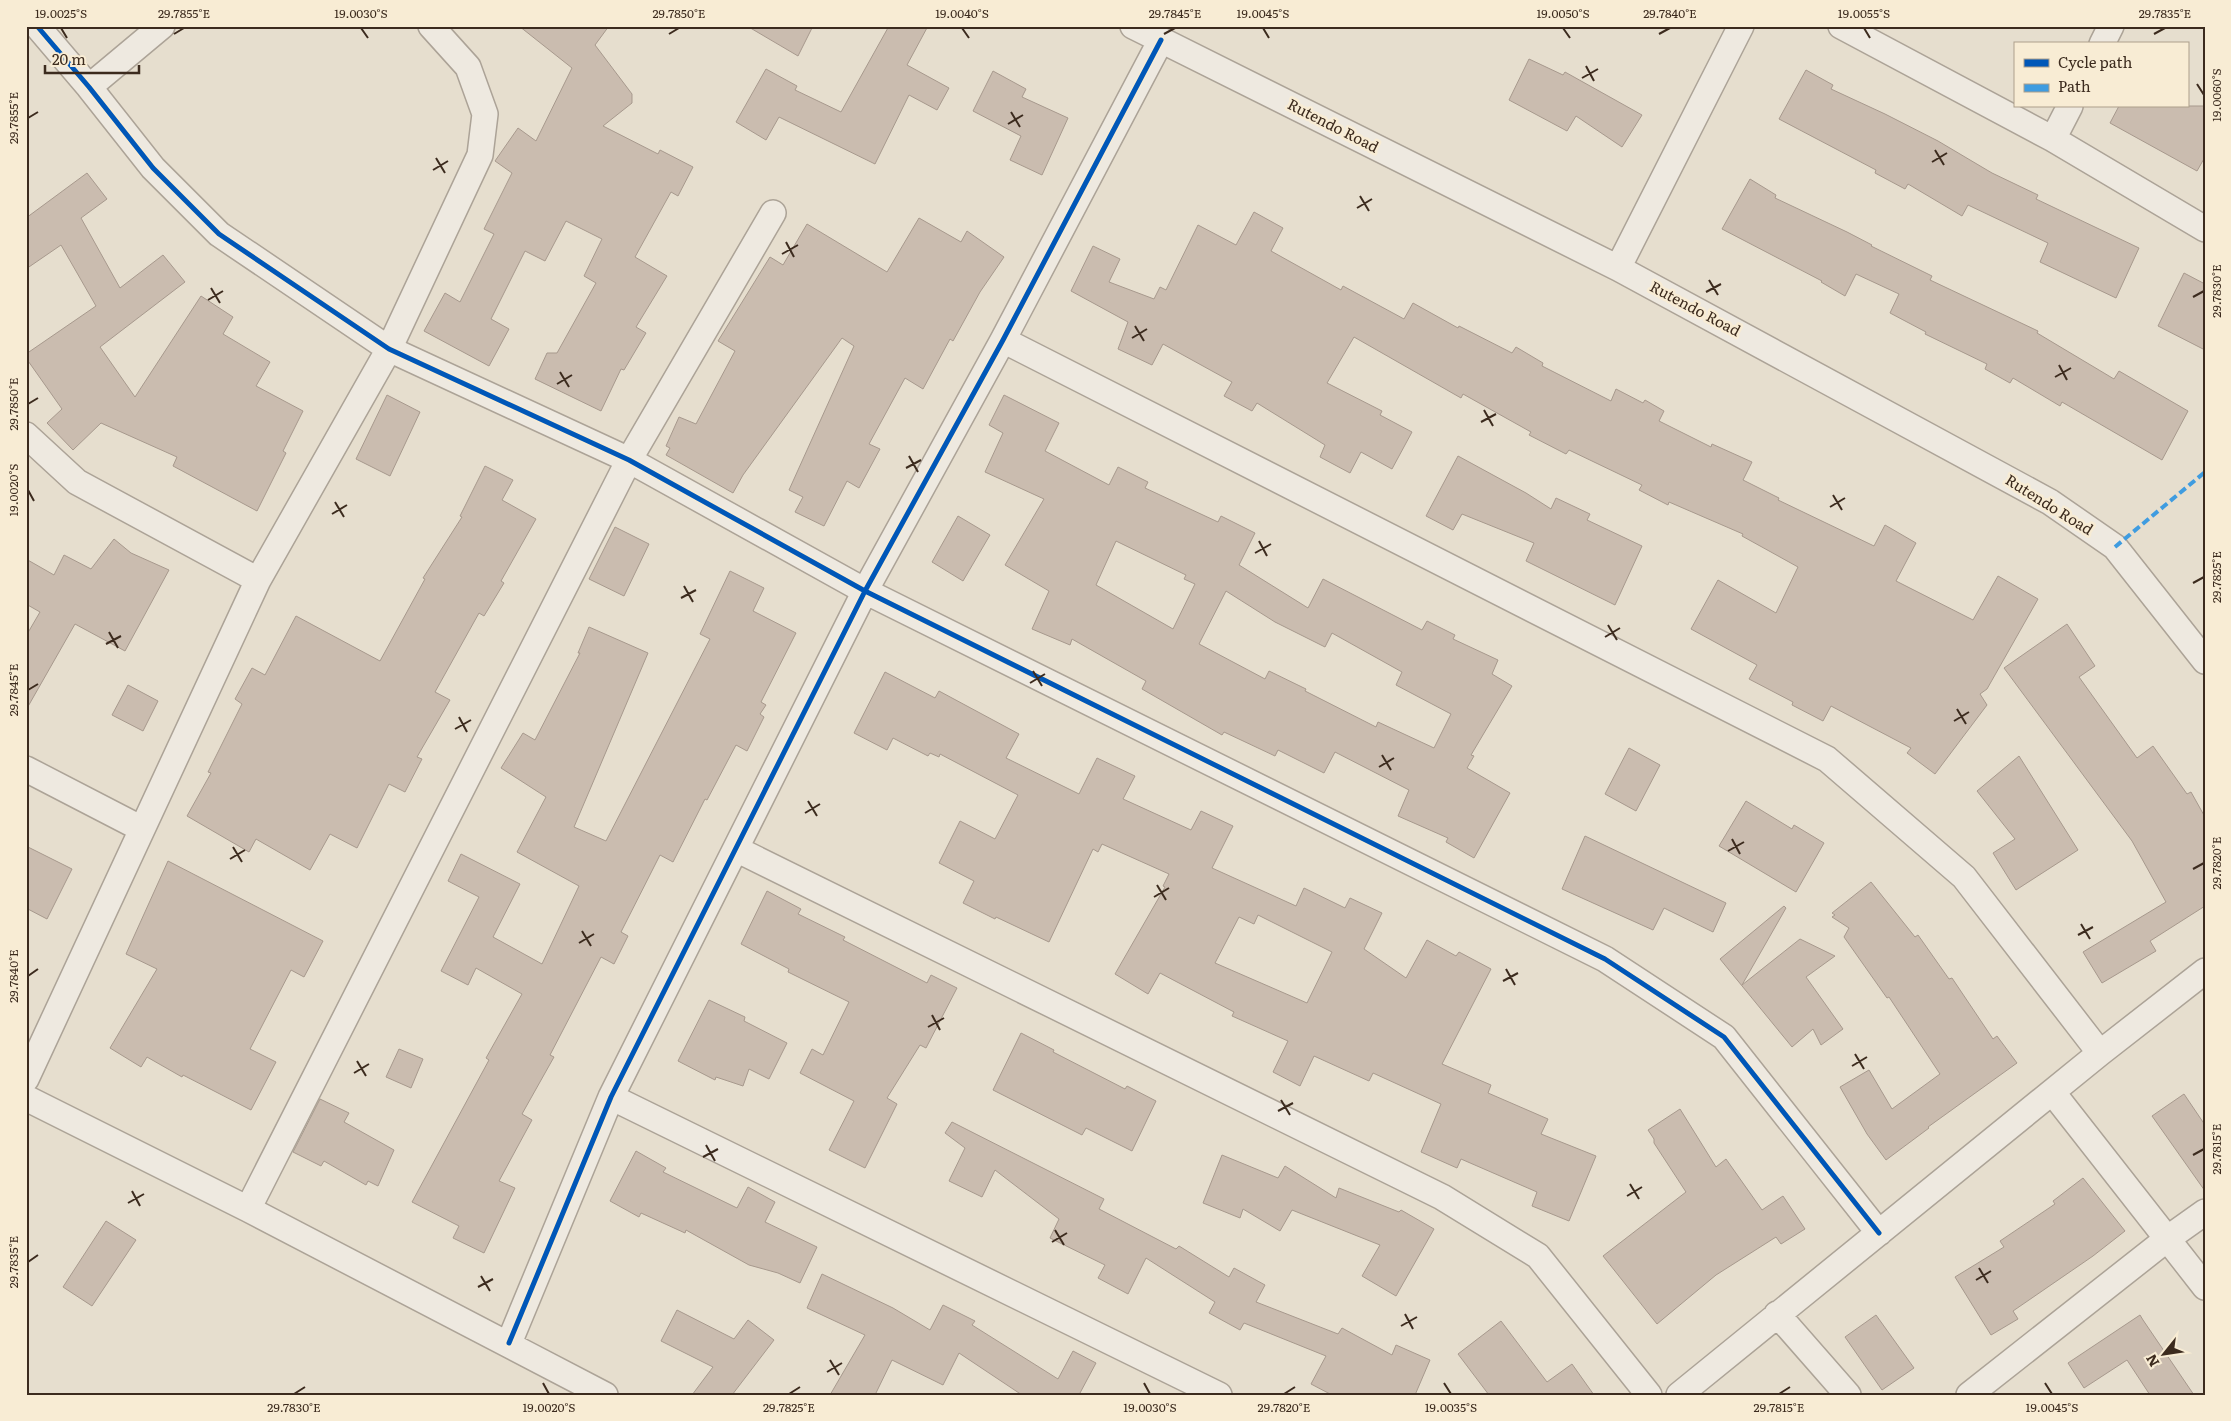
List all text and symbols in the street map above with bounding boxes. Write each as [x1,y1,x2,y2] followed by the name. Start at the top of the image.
[35,4,87,22] text: 19.0025°S
[158,4,210,22] text: 29.7855°E
[334,4,388,22] text: 19.0030°S
[653,4,706,22] text: 29.7850°E
[935,4,989,22] text: 19.0040°S
[1149,4,1202,22] text: 29.7845°E
[1237,4,1289,22] text: 19.0045°S
[1536,4,1590,22] text: 19.0050°S
[1643,4,1697,22] text: 29.7840°E
[1838,4,1890,22] text: 19.0055°S
[2139,4,2192,22] text: 29.7835°E
[45,42,139,74] scale bar
[2014,42,2188,108] legend
[52,47,86,70] text: 20 m
[2058,50,2133,73] text: Cycle path
[2207,68,2225,122] text: 19.0060°S
[2058,74,2091,97] text: Path
[4,92,22,144] text: 29.7855°E
[1284,92,1383,158] street label: Rutendo Road
[2207,264,2225,318] text: 29.7830°E
[1646,274,1745,341] street label: Rutendo Road
[4,377,22,430] text: 29.7850°E
[4,463,22,517] text: 19.0020°S
[2001,467,2098,540] street label: Rutendo Road
[2207,551,2225,603] text: 29.7825°E
[4,663,22,716] text: 29.7845°E
[2207,836,2225,889] text: 29.7820°E
[4,949,22,1003] text: 29.7840°E
[2207,1123,2225,1174] text: 29.7815°E
[4,1235,22,1288] text: 29.7835°E
[2138,1328,2188,1378] north arrow
[2140,1351,2163,1371] text: N
[267,1398,321,1416] text: 29.7830°E
[522,1398,576,1416] text: 19.0020°S
[763,1398,815,1416] text: 29.7825°E
[1123,1398,1177,1416] text: 19.0030°S
[1258,1398,1311,1416] text: 29.7820°E
[1425,1398,1477,1416] text: 19.0035°S
[1754,1398,1805,1416] text: 29.7815°E
[2026,1398,2078,1416] text: 19.0045°S

